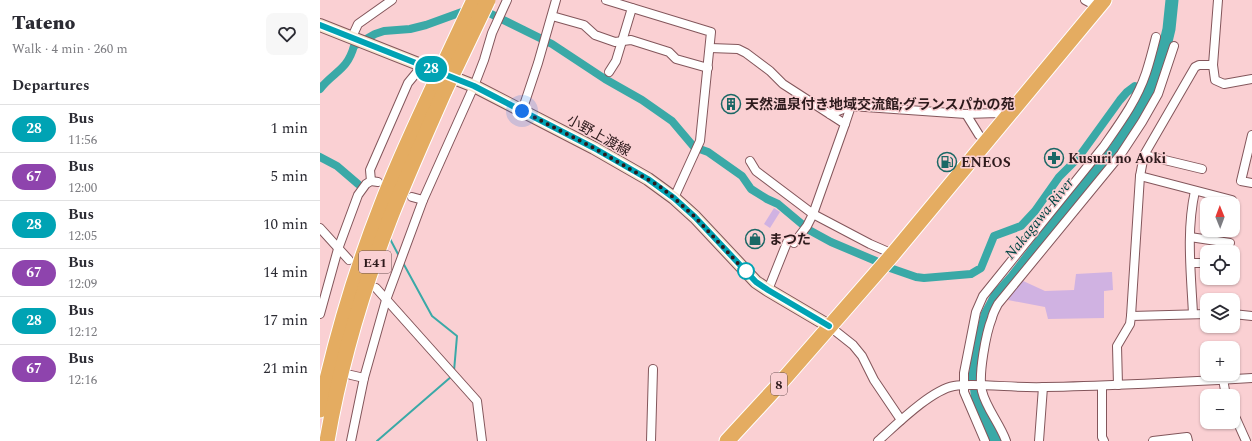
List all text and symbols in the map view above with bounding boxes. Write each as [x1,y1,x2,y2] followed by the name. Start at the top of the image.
[12,9,75,38] text: Tateno
[266,13,308,55] button: heart
[12,39,128,59] text: Walk · 4 min · 260 m
[413,56,449,82] line badge: 28
[423,58,439,79] text: 28
[12,74,90,97] text: Departures
[720,93,742,115] building icon: 天然温泉付き地域交流館;グランスパかの苑
[745,94,1014,115] place label: 天然温泉付き地域交流館;グランスパかの苑
[512,101,532,121] your location
[68,107,94,130] text: Bus
[563,109,634,162] street label: 小野上渡線
[270,117,308,140] text: 1 min
[26,118,42,139] text: 28
[68,130,97,150] text: 11:56
[1043,147,1065,169] pharmacy icon: Kusuri no Aoki
[1068,148,1167,169] place label: Kusuri no Aoki
[936,151,958,173] fuel station icon: ENEOS
[961,152,1011,173] place label: ENEOS
[68,155,94,178] text: Bus
[270,165,308,188] text: 5 min
[26,166,42,187] text: 67
[999,172,1080,264] water label: Nakagawa River
[68,178,97,198] text: 12:00
[1200,197,1240,237] north arrow
[1200,197,1240,429] map controls
[68,203,94,226] text: Bus
[263,213,308,236] text: 10 min
[26,214,42,235] text: 28
[68,226,97,246] text: 12:05
[744,228,766,250] shop icon: まつた
[769,229,811,250] place label: まつた
[1200,245,1240,285] button: locate
[68,251,94,274] text: Bus
[359,251,391,273] road number: E41
[263,261,308,284] text: 14 min
[26,262,42,283] text: 67
[737,262,755,280] unlabelled marker
[68,274,97,294] text: 12:09
[1200,293,1240,333] button: layers
[68,299,94,322] text: Bus
[263,309,308,332] text: 17 min
[26,310,42,331] text: 28
[68,322,97,342] text: 12:12
[1200,341,1240,381] button: +
[68,347,94,370] text: Bus
[263,357,308,380] text: 21 min
[26,358,42,379] text: 67
[68,370,97,390] text: 12:16
[771,373,787,395] road number: 8
[1200,389,1240,429] button: −

